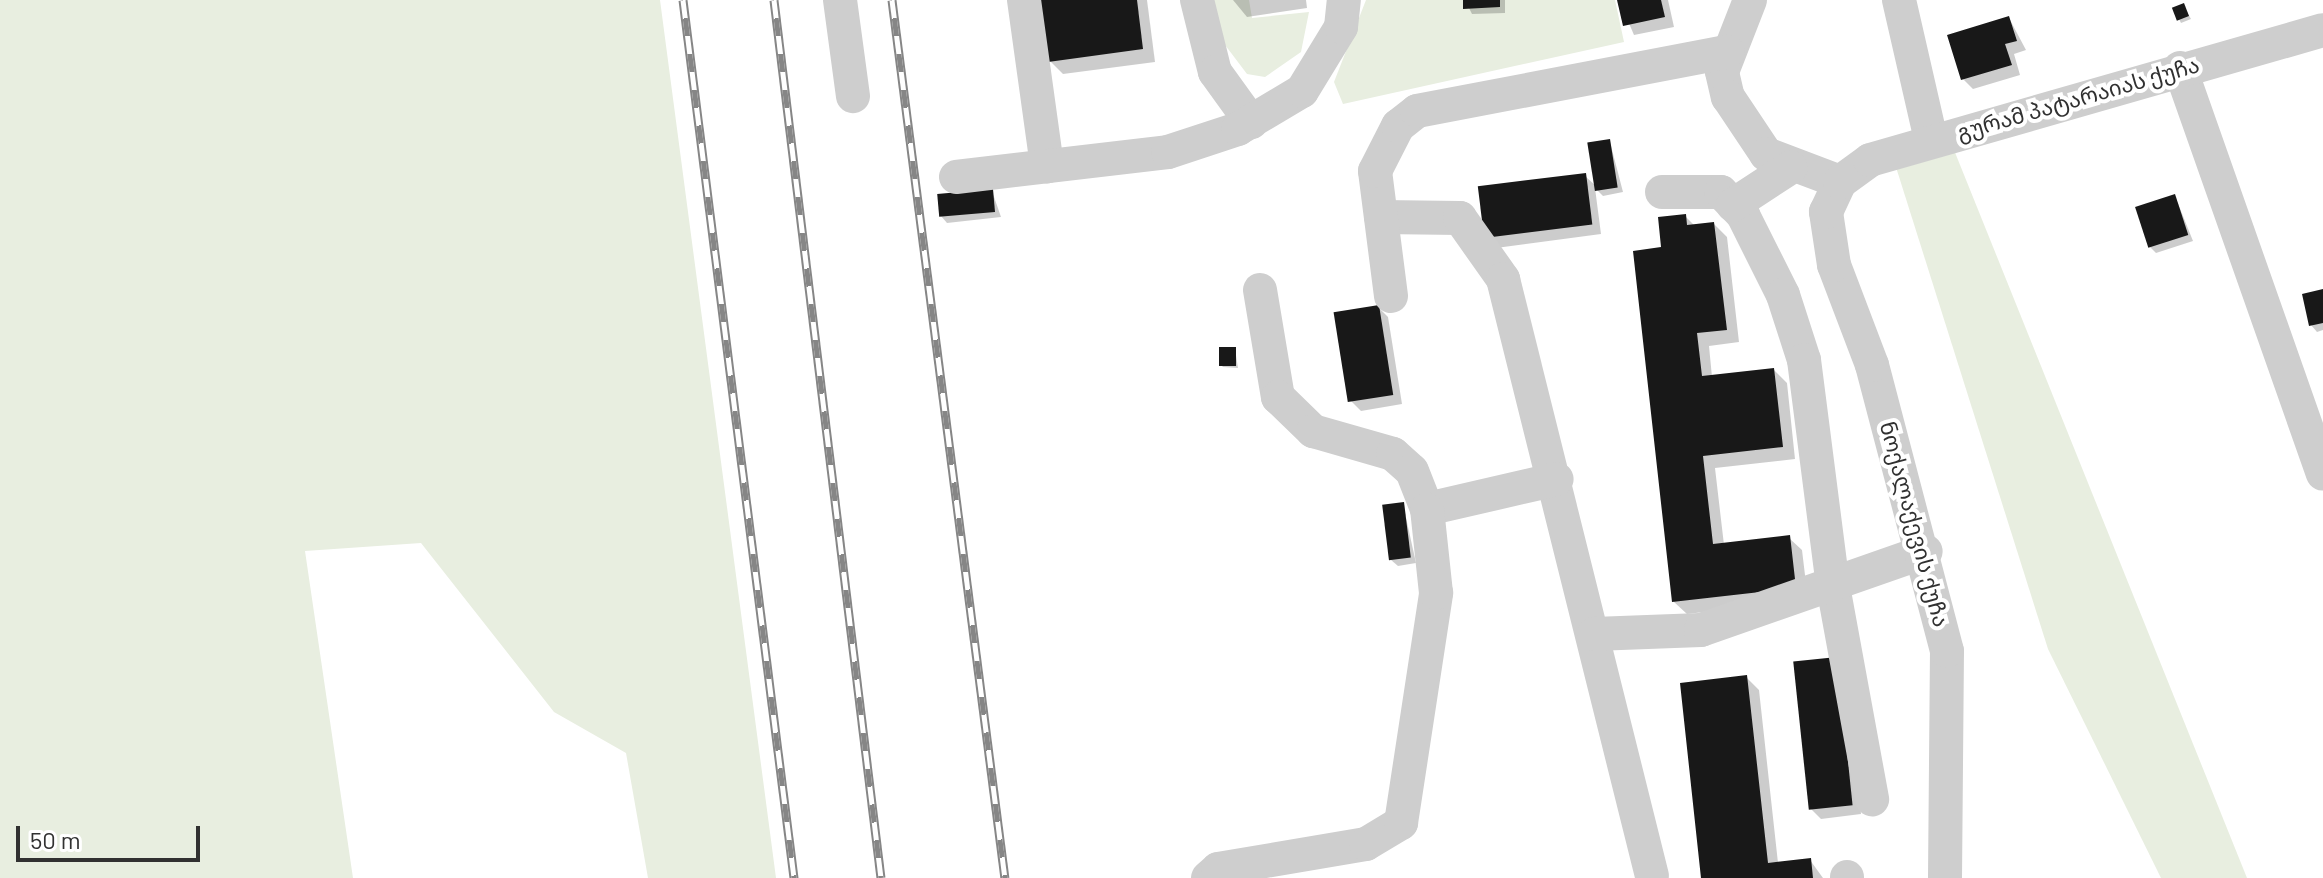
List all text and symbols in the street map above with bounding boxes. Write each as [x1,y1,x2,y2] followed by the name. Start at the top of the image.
[1954,51,2202,145] street label: გურამ პატარაიას ქუჩა
[1875,418,1955,630] street label: ნოქალაქევის ქუჩა
[20,810,204,860] scale bar
[30,825,81,854] text: 50 m

